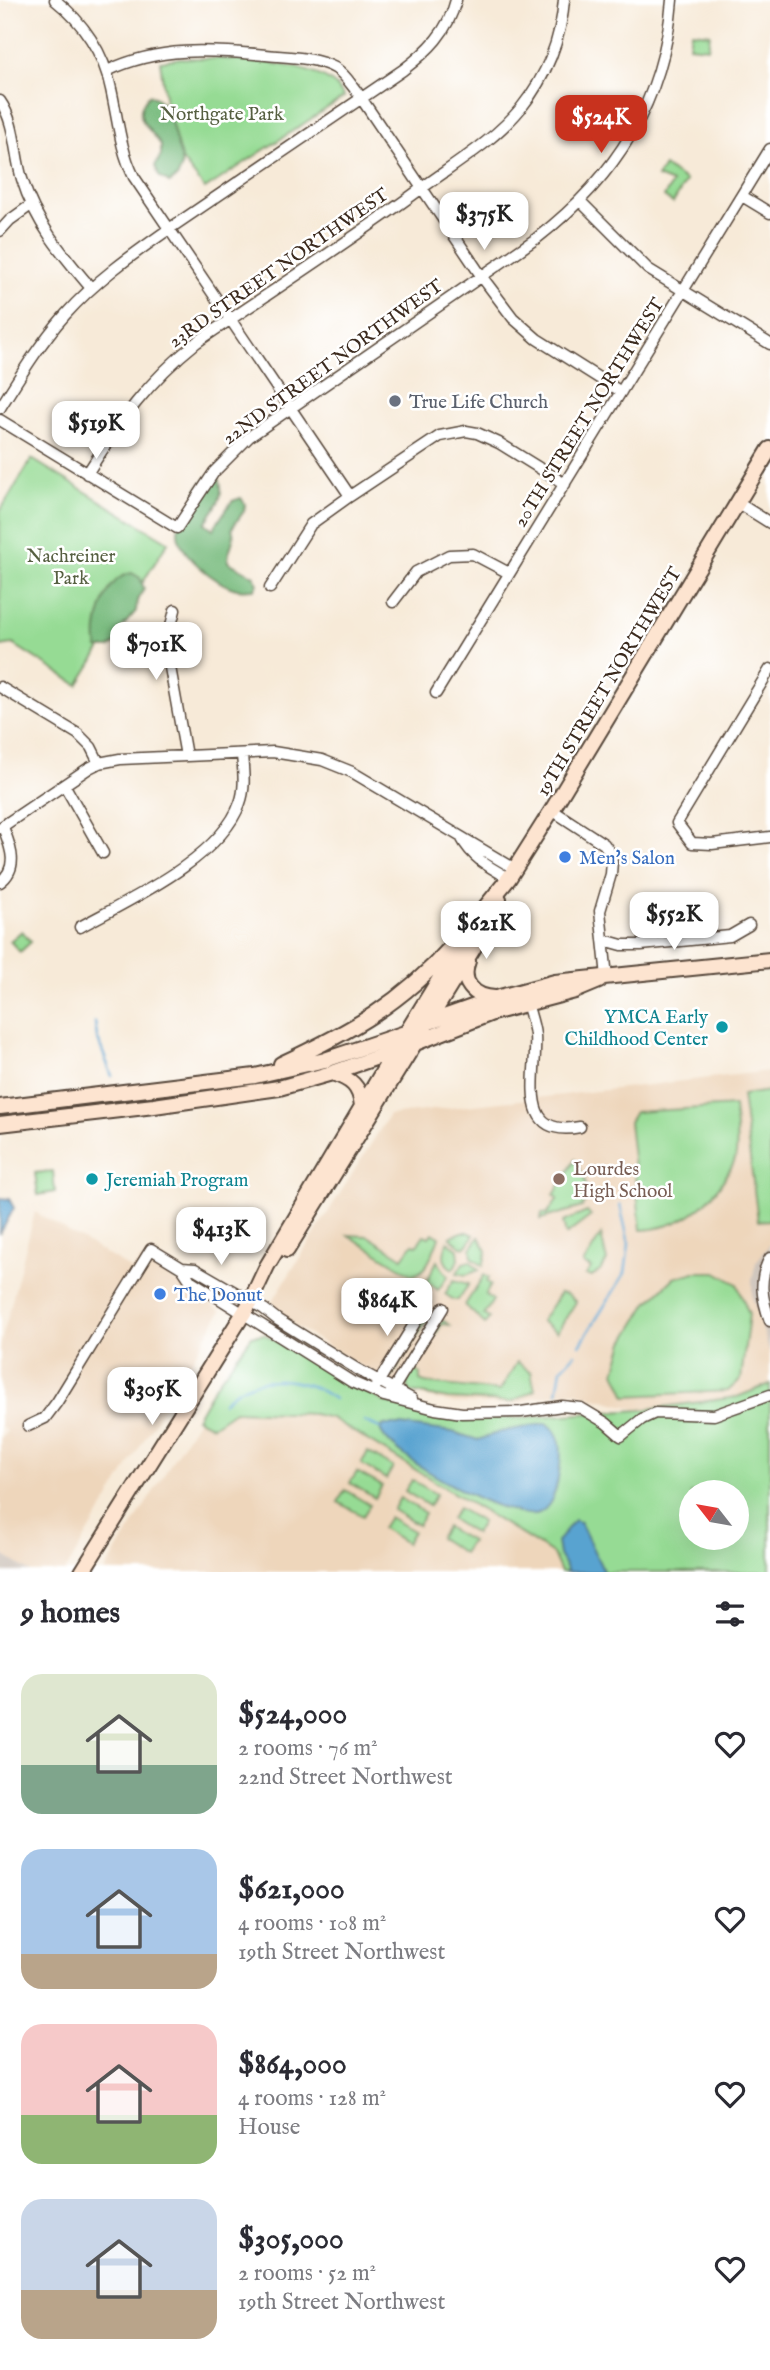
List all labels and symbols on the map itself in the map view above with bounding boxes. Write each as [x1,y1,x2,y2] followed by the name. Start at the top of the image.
[552,96,650,155] pin: $524K
[160,103,285,127] park label: Northgate Park
[165,183,394,354] street label: 23RD STREET NORTHWEST
[435,192,533,252] pin: $375K
[218,274,448,451] street label: 22ND STREET NORTHWEST
[509,294,670,532] street label: 20TH STREET NORTHWEST
[409,391,548,415] place label: True Life Church
[387,393,403,409] marker: True Life Church
[47,402,145,461] pin: $519K
[27,545,116,591] park label: Nachreiner Park
[532,563,688,801] street label: 19TH STREET NORTHWEST
[107,622,205,682] pin: $701K
[579,847,675,871] place label: Men's Salon
[557,849,573,865] marker: Men's Salon
[625,892,723,952] pin: $552K
[437,902,535,961] pin: $621K
[565,1006,709,1052] place label: YMCA Early Childhood Center
[714,1019,730,1035] marker: YMCA Early Childhood Center
[573,1158,673,1204] place label: Lourdes High School
[104,1169,249,1193] place label: Jeremiah Program
[84,1171,100,1187] marker: Jeremiah Program
[551,1171,567,1187] marker: Lourdes High School
[172,1208,270,1267] pin: $413K
[338,1278,436,1338] pin: $864K
[174,1284,263,1308] place label: The Donut
[152,1286,168,1302] marker: The Donut
[103,1368,201,1427] pin: $305K
[679,1480,749,1550] north arrow

